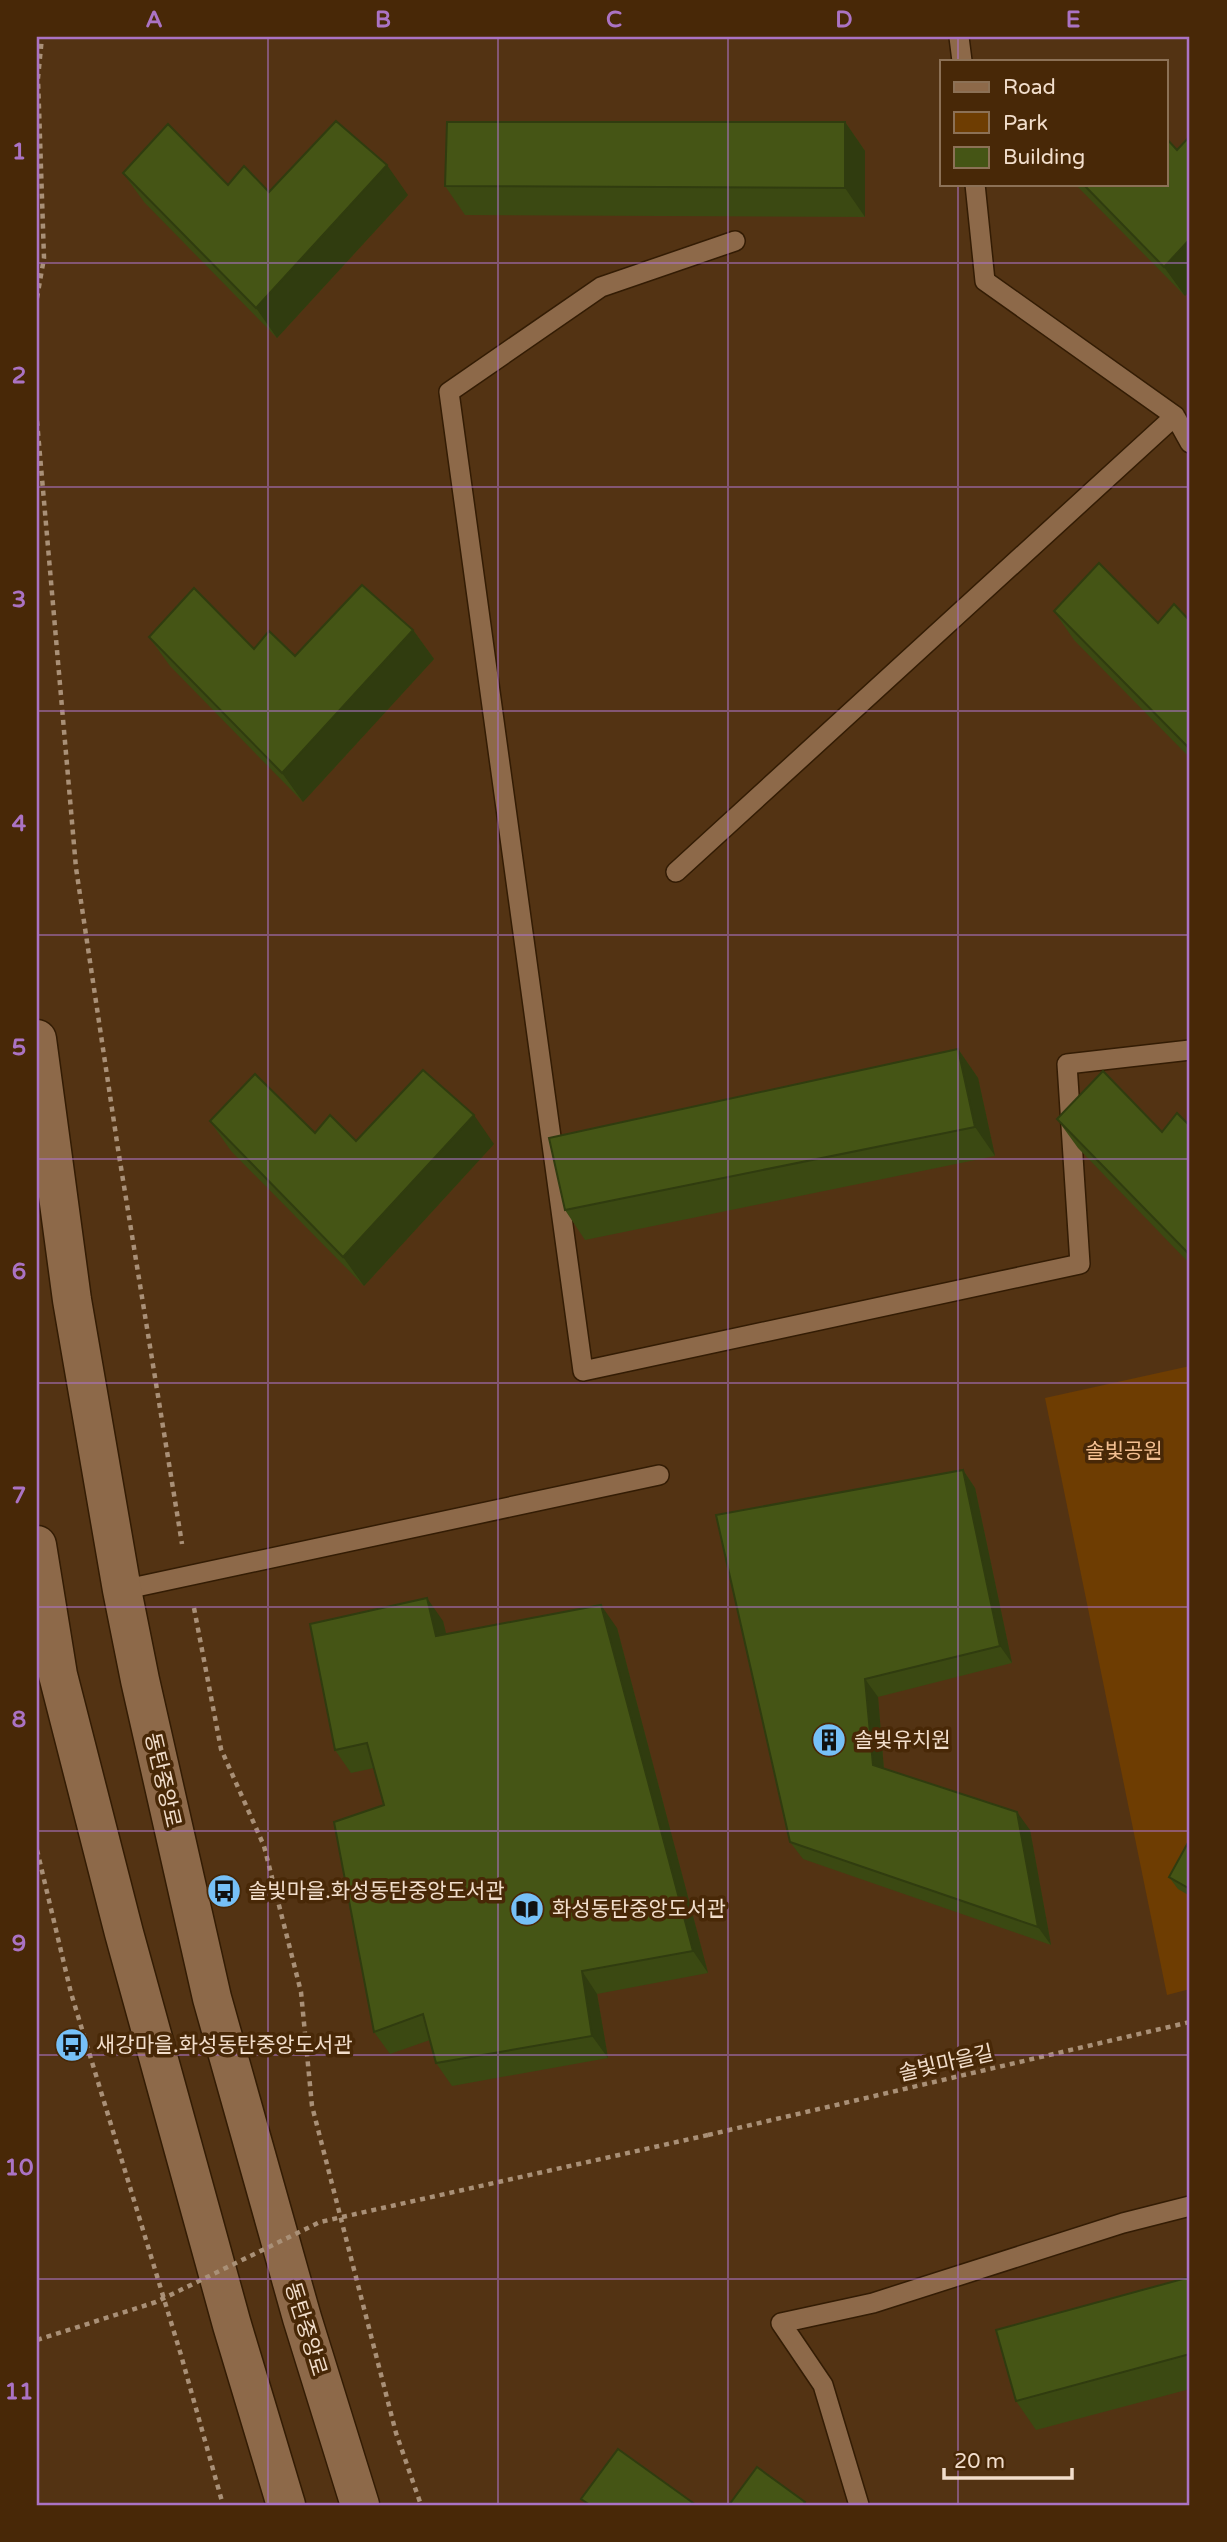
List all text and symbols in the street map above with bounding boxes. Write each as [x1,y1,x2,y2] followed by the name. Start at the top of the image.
[145,6,163,34] text: A
[375,6,391,34] text: B
[606,6,622,34] text: C
[835,6,853,34] text: D
[1066,6,1080,34] text: E
[940,60,1168,186] legend
[1003,75,1056,100] text: Road
[1003,111,1048,136] text: Park
[12,138,26,166] text: 1
[1003,145,1085,170] text: Building
[12,362,26,390] text: 2
[12,586,26,614] text: 3
[12,810,27,838] text: 4
[12,1034,26,1062] text: 5
[12,1258,26,1286] text: 6
[1085,1439,1163,1464] park label: 솔빛공원
[12,1482,26,1510] text: 7
[12,1706,26,1734] text: 8
[810,1721,848,1759] building icon: 솔빛유치원
[854,1728,951,1753] place label: 솔빛유치원
[139,1730,186,1830] street label: 동탄중앙로
[205,1872,243,1910] bus stop icon: 솔빛마을.화성동탄중앙도서관
[248,1879,505,1904] place label: 솔빛마을.화성동탄중앙도서관
[508,1890,546,1928] library icon: 화성동탄중앙도서관
[552,1897,726,1922] place label: 화성동탄중앙도서관
[12,1930,26,1958] text: 9
[53,2026,91,2064] bus stop icon: 새강마을.화성동탄중앙도서관
[96,2033,353,2058] place label: 새강마을.화성동탄중앙도서관
[896,2040,996,2087] street label: 솔빛마을길
[5,2154,33,2182] text: 10
[279,2279,332,2379] street label: 동탄중앙로
[5,2378,33,2406] text: 11
[944,2437,1071,2481] scale bar
[954,2449,1005,2474] text: 20 m

